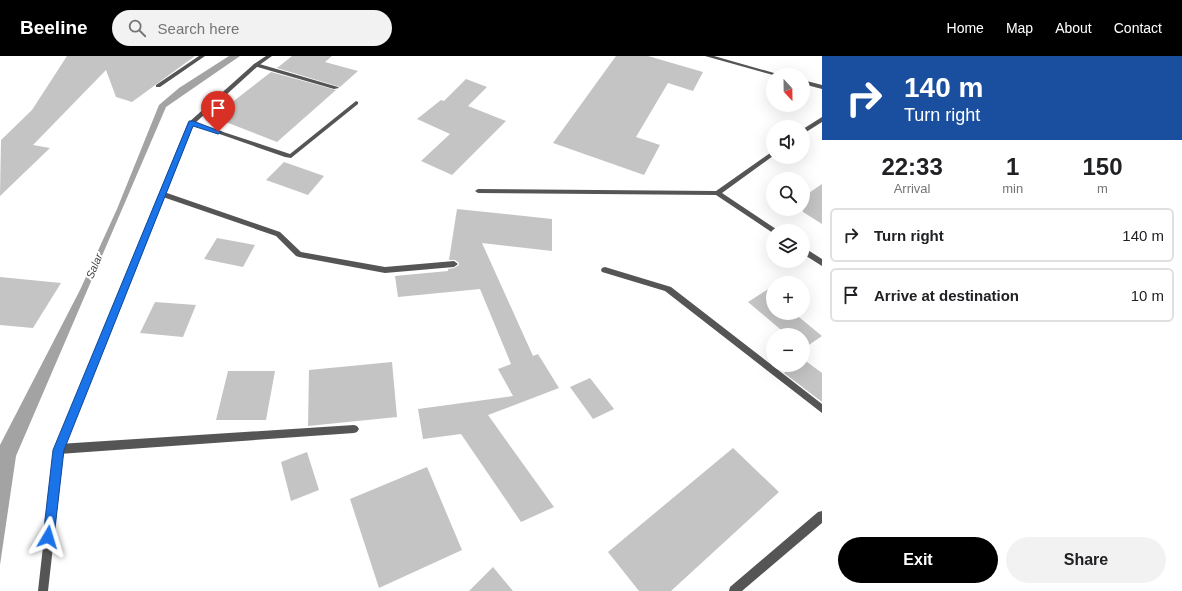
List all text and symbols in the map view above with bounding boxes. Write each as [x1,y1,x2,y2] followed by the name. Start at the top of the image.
[112,10,392,46] search box
[20,17,88,38] text: Beeline
[126,17,148,39] icon: search
[158,20,239,37] text: Search here
[947,20,984,36] text: Home
[1006,20,1033,36] text: Map
[1055,20,1092,36] text: About
[1114,20,1162,36] text: Contact
[766,68,810,112] north arrow
[766,68,810,372] map controls
[838,72,890,124] icon: right
[904,72,983,103] text: 140 m
[201,91,235,132] pin
[207,97,229,119] icon: arrive
[904,105,980,125] text: Turn right
[766,120,810,164] button: sound
[881,153,943,180] text: 22:33
[1006,153,1019,180] text: 1
[1083,153,1123,180] text: 150
[766,172,810,216] button: search
[894,181,931,196] text: Arrival
[1002,181,1023,196] text: min
[1097,181,1108,196] text: m
[766,224,810,268] button: layers
[840,224,862,246] icon: right
[874,227,944,244] text: Turn right
[1122,227,1164,244] text: 140 m
[83,251,105,280] water label: Salar
[766,276,810,320] button: +
[840,284,862,306] icon: arrive
[874,287,1019,304] text: Arrive at destination
[1131,287,1164,304] text: 10 m
[766,328,810,372] button: −
[27,516,69,558] position arrow
[838,537,998,583] button: Exit
[1006,537,1166,583] button: Share

